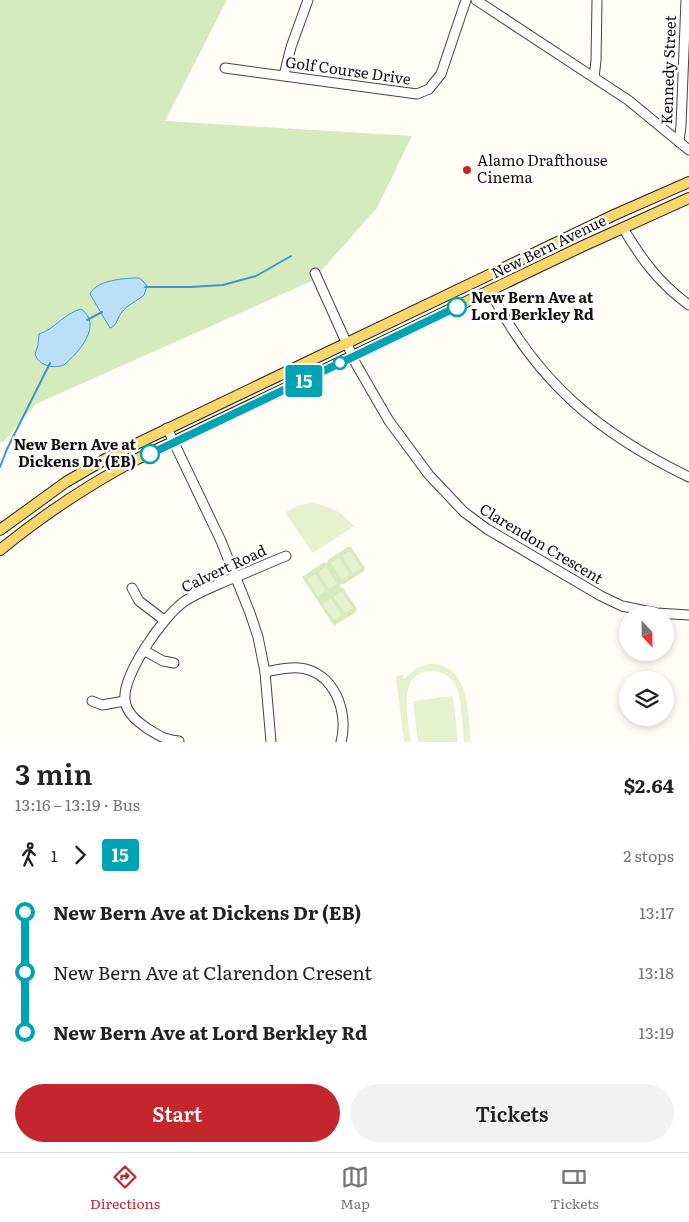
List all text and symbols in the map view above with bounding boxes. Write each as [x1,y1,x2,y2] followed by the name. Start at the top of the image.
[654,15,681,125] street label: Kennedy Street
[284,49,413,90] street label: Golf Course Drive
[477,148,608,188] place label: Alamo Drafthouse Cinema
[461,164,473,176] marker: Alamo Drafthouse Cinema
[487,208,610,284] street label: New Bern Avenue
[471,285,594,325] place label: New Bern Ave at Lord Berkley Rd
[447,297,467,317] marker: New Bern Ave at Lord Berkley Rd
[333,356,347,370] unlabelled marker
[282,365,326,397] line badge: 15
[295,367,313,394] text: 15
[14,432,136,472] place label: New Bern Ave at Dickens Dr (EB)
[140,444,160,464] marker: New Bern Ave at Dickens Dr (EB)
[476,497,608,589] street label: Clarendon Crescent
[177,538,270,597] street label: Calvert Road
[619,606,674,661] north arrow
[619,606,674,726] map controls
[619,671,674,726] button: layers
[15,752,93,794] text: 3 min
[624,771,674,799] text: $2.64
[15,792,140,816] text: 13:16 – 13:19 · Bus
[15,841,43,869] icon: walk
[66,841,94,869] icon: forward
[112,841,129,868] text: 15
[51,843,58,867] text: 1
[623,843,674,867] text: 2 stops
[53,898,361,926] text: New Bern Ave at Dickens Dr (EB)
[639,900,674,924] text: 13:17
[53,958,372,986] text: New Bern Ave at Clarendon Cresent
[638,960,674,984] text: 13:18
[53,1018,368,1046] text: New Bern Ave at Lord Berkley Rd
[639,1020,674,1044] text: 13:19
[15,1084,340,1142] button: Start
[350,1084,674,1142] button: Tickets
[90,1163,160,1213] tab: Directions
[340,1163,370,1213] tab: Map
[550,1163,599,1213] tab: Tickets

